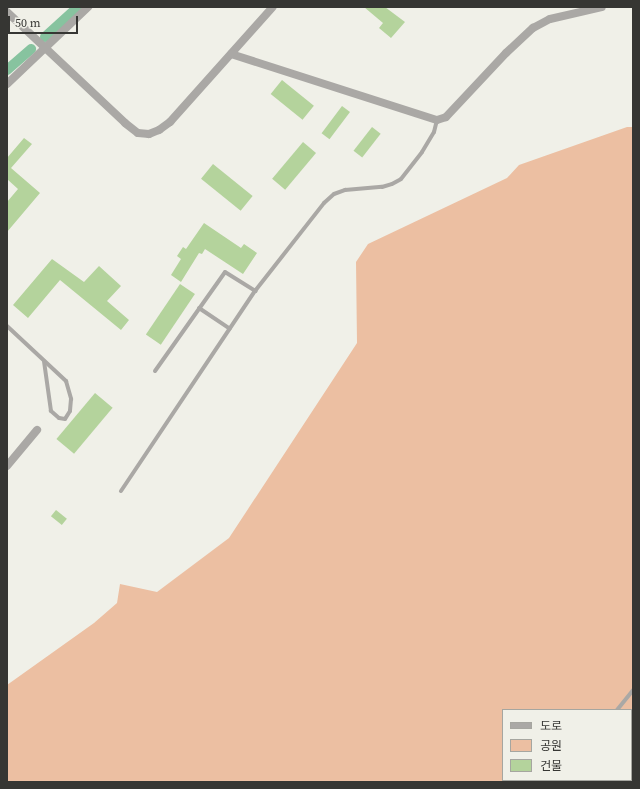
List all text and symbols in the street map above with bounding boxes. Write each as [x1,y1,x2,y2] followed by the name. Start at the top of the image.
[10,8,80,34] scale bar
[15,15,41,31] text: 50 m
[502,709,632,781] legend
[540,718,562,734] text: 도로
[540,738,562,754] text: 공원
[540,758,562,774] text: 건물

